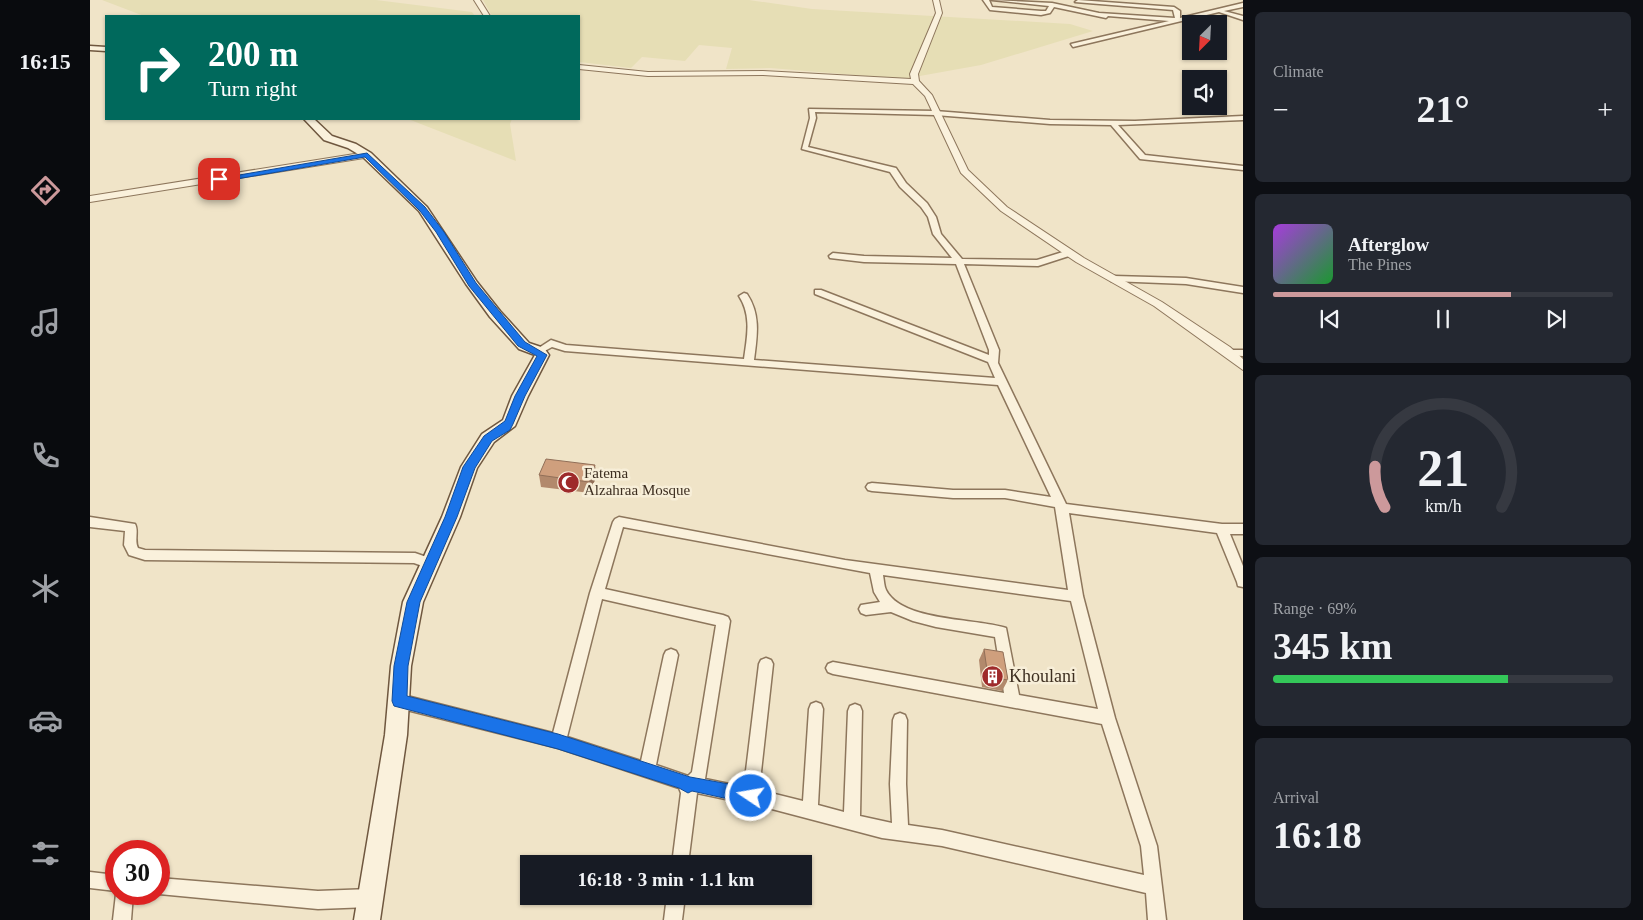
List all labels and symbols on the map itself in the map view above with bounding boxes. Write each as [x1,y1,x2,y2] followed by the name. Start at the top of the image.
[1182,15,1228,60] north arrow
[198,158,240,200] pin
[584,465,691,498] place label: Fatema Alzahraa Mosque
[556,470,580,494] mosque icon: Fatema Alzahraa Mosque
[981,664,1005,688] building icon: Khoulani
[1009,666,1076,686] place label: Khoulani
[724,769,776,821] position arrow
[105,840,170,905] speed limit sign: 30

